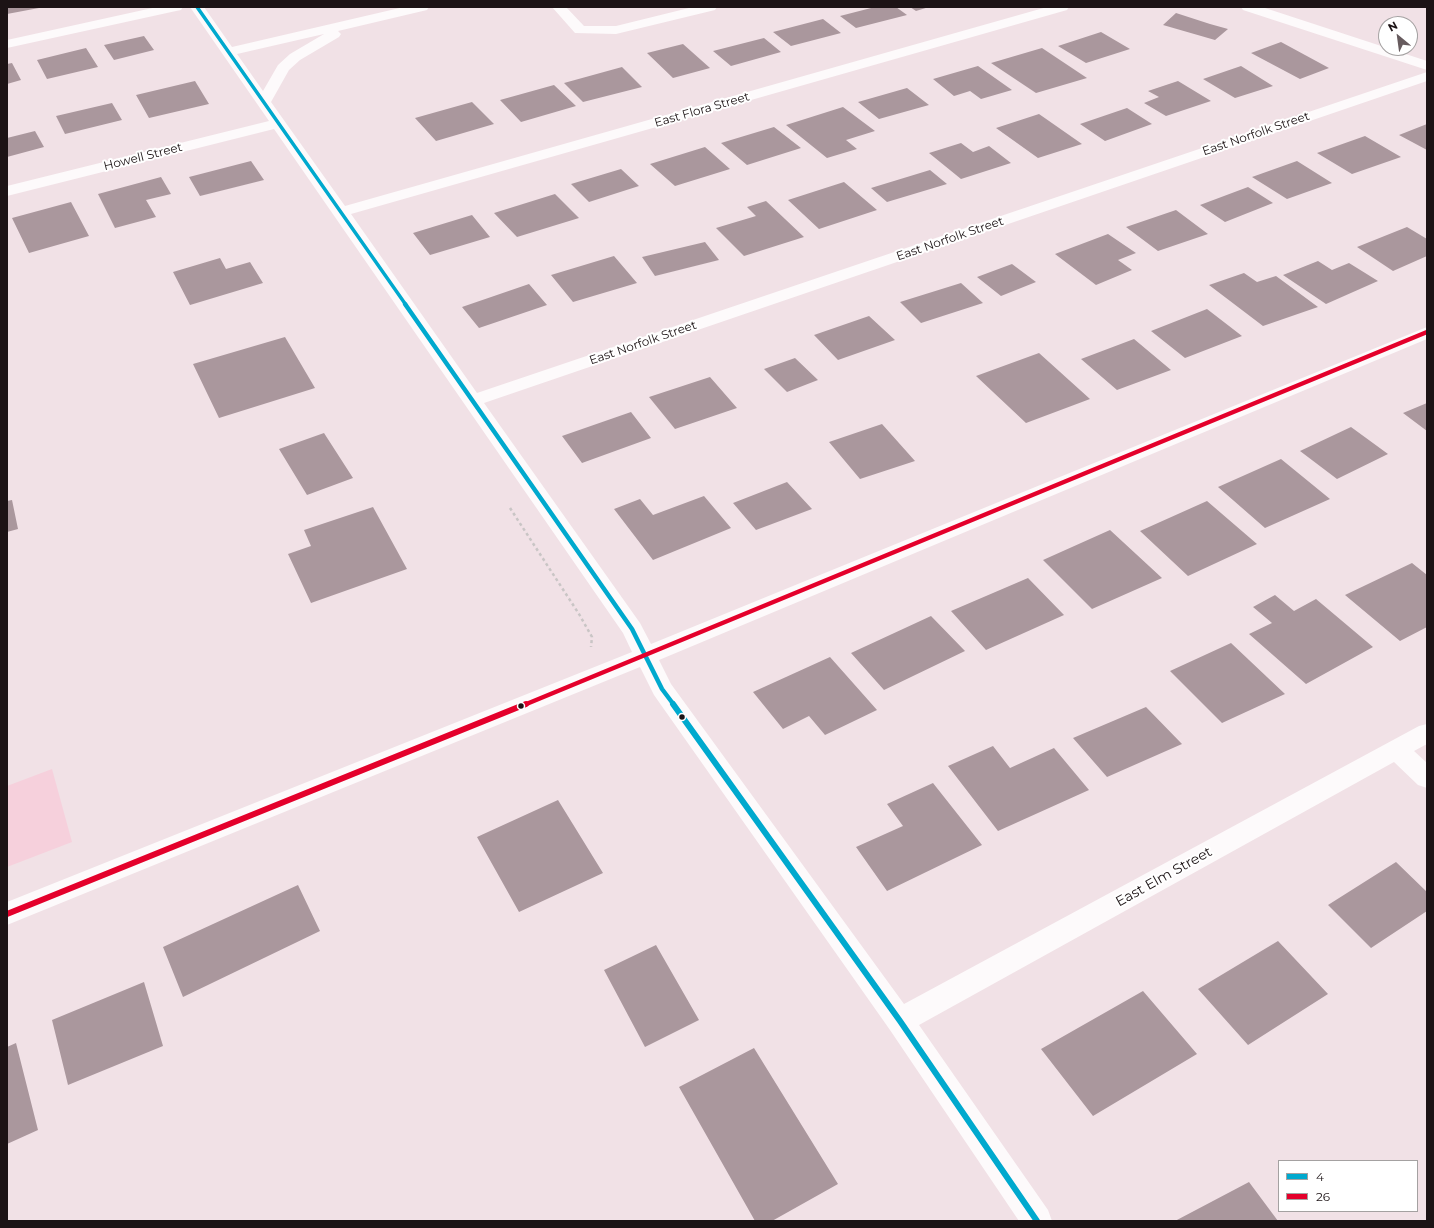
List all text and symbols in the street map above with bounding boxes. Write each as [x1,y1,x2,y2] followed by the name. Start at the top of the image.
[1378,16,1418,56] north arrow
[1385,18,1400,35] text: N
[653,90,751,130] street label: East Flora Street
[1201,109,1311,159] street label: East Norfolk Street
[102,140,184,174] street label: Howell Street
[895,214,1005,264] street label: East Norfolk Street
[588,318,698,368] street label: East Norfolk Street
[516,701,526,711] unlabelled marker
[677,712,687,722] unlabelled marker
[1113,844,1215,910] street label: East Elm Street
[1278,1160,1418,1212] legend
[1316,1169,1324,1184] text: 4
[1316,1189,1330,1204] text: 26

